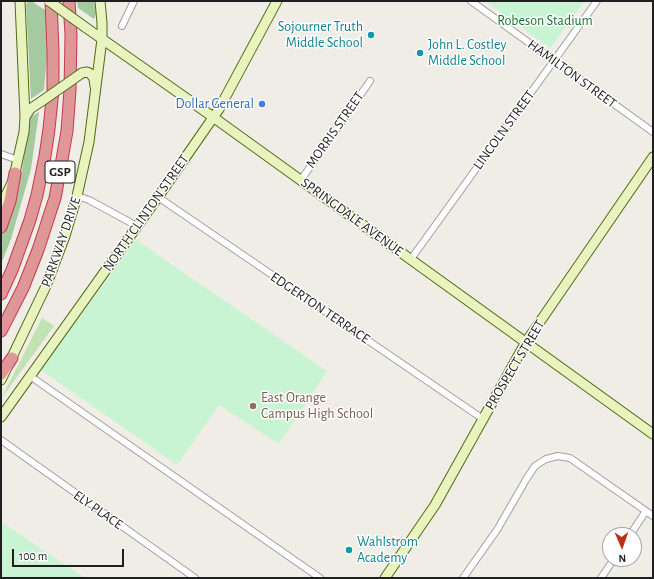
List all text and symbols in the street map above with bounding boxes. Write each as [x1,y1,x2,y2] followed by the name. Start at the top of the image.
[497,13,593,29] park label: Robeson Stadium
[278,19,363,52] place label: Sojourner Truth Middle School
[366,30,376,40] marker: Sojourner Truth Middle School
[524,36,620,112] street label: HAMILTON STREET
[428,37,506,70] place label: John L. Costley Middle School
[415,48,425,58] marker: John L. Costley Middle School
[470,87,538,173] street label: LINCOLN STREET
[302,89,368,171] street label: MORRIS STREET
[175,96,254,112] place label: Dollar General
[257,99,267,109] marker: Dollar General
[99,151,193,275] street label: NORTH CLINTON STREET
[45,161,75,183] road number: GSP
[298,174,406,260] street label: SPRINGDALE AVENUE
[38,195,84,289] street label: PARKWAY DRIVE
[267,269,373,347] street label: EDGERTON TERRACE
[482,317,548,413] street label: PROSPECT STREET
[261,390,373,422] place label: East Orange Campus High School
[248,401,258,411] marker: East Orange Campus High School
[70,487,126,533] street label: ELY PLACE
[602,527,642,567] north arrow
[357,534,418,566] place label: Wahlstrom Academy
[14,541,126,567] scale bar
[344,545,354,555] marker: Wahlstrom Academy
[19,550,47,562] text: 100 m
[618,553,626,564] text: N

